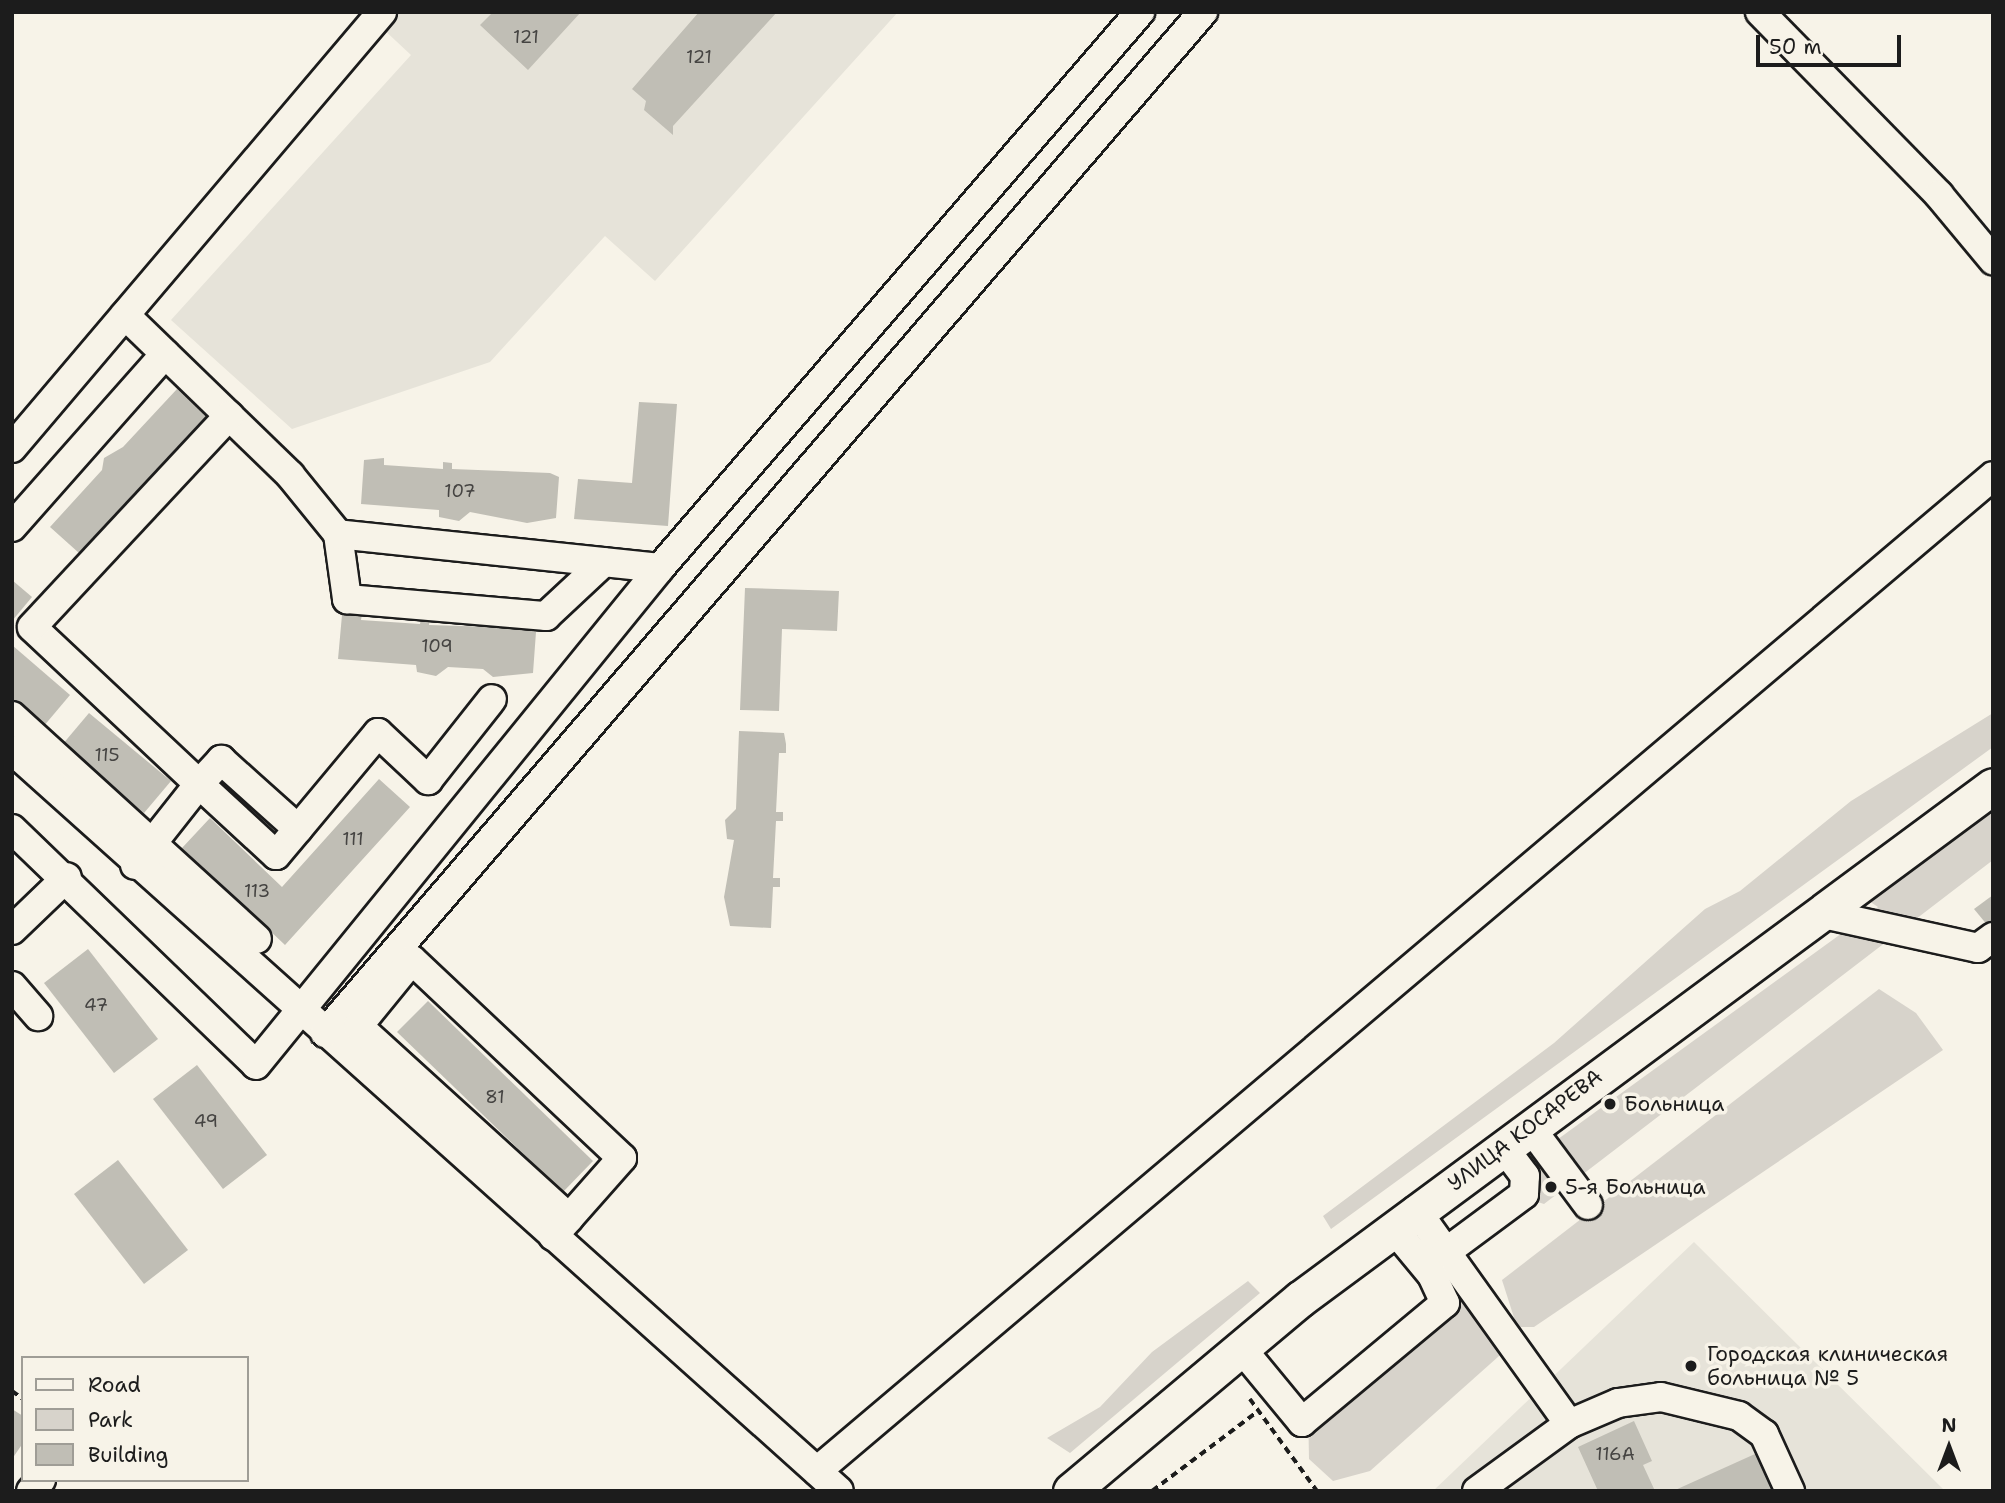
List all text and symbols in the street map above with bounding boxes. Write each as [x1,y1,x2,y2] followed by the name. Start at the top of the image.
[1760,21,1905,65] scale bar
[513,26,539,48] house number: 121
[1769,33,1822,61] text: 50 m
[686,46,712,68] house number: 121
[444,480,476,502] house number: 107
[421,635,453,657] house number: 109
[94,744,120,766] house number: 115
[342,828,364,850] house number: 111
[244,880,270,902] house number: 113
[84,994,108,1016] house number: 47
[1443,1064,1607,1196] street label: УЛИЦА КОСАРЕВА
[485,1086,505,1108] house number: 81
[1624,1091,1724,1117] place label: Больница
[1602,1096,1618,1112] marker: Больница
[194,1110,218,1132] house number: 49
[1565,1174,1706,1200] place label: 5-я Больница
[1543,1179,1559,1195] marker: 5-я Больница
[1707,1341,1948,1391] place label: Городская клиническая больница № 5
[21,1356,248,1482] legend
[1681,1356,1701,1376] marker: Городская клиническая больница № 5
[88,1371,141,1399] text: Road
[88,1406,133,1434] text: Park
[1914,1412,1984,1482] north arrow
[1941,1413,1957,1438] text: N
[88,1441,168,1469] text: Building
[1595,1443,1635,1465] house number: 116А

